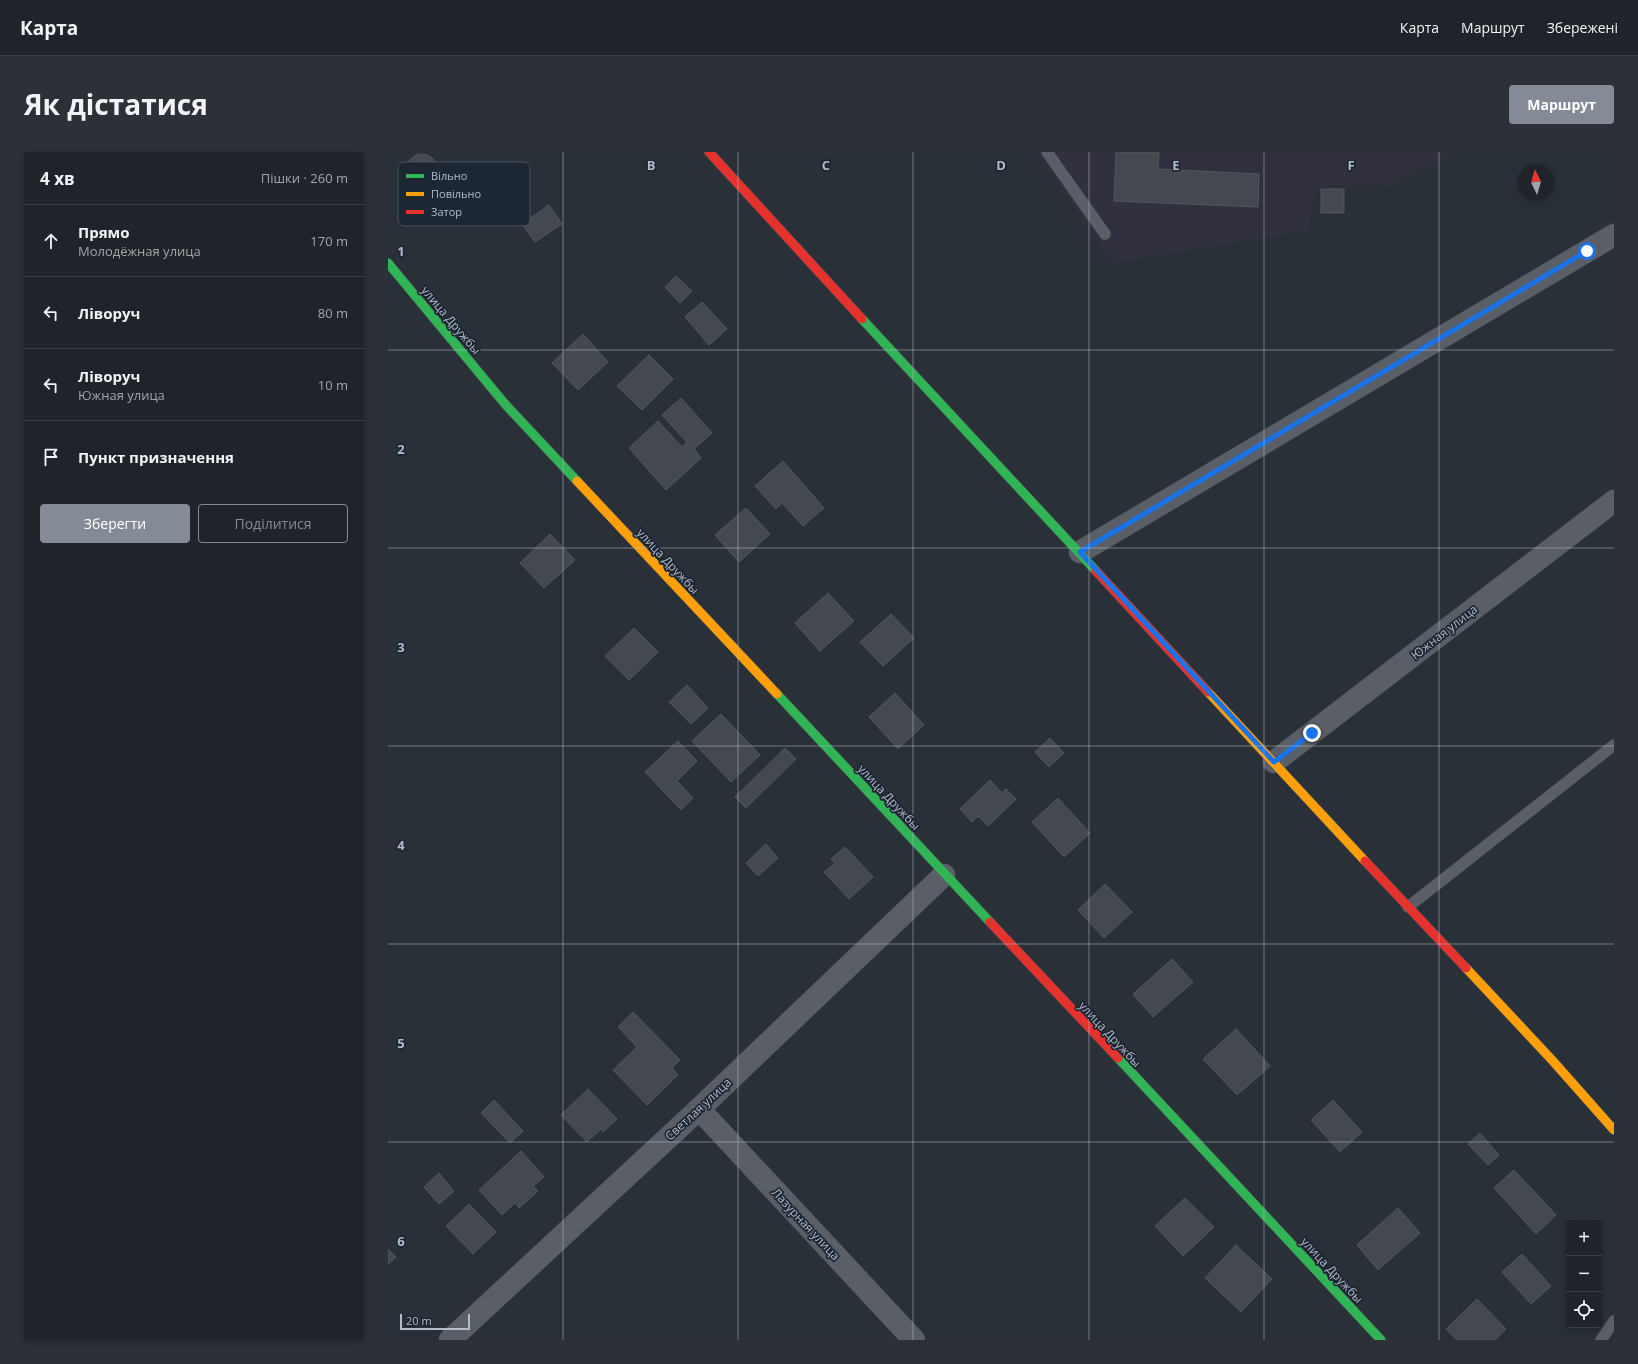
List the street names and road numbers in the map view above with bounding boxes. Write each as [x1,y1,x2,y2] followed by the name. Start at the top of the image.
[417,282,485,358] street label: улица Дружбы
[633,524,703,598] street label: улица Дружбы
[1407,601,1481,663] street label: Южная улица
[854,760,924,834] street label: улица Дружбы
[1075,997,1145,1071] street label: улица Дружбы
[661,1074,735,1144] street label: Светлая улица
[768,1184,844,1264] street label: Лазурная улица
[1297,1233,1367,1307] street label: улица Дружбы

